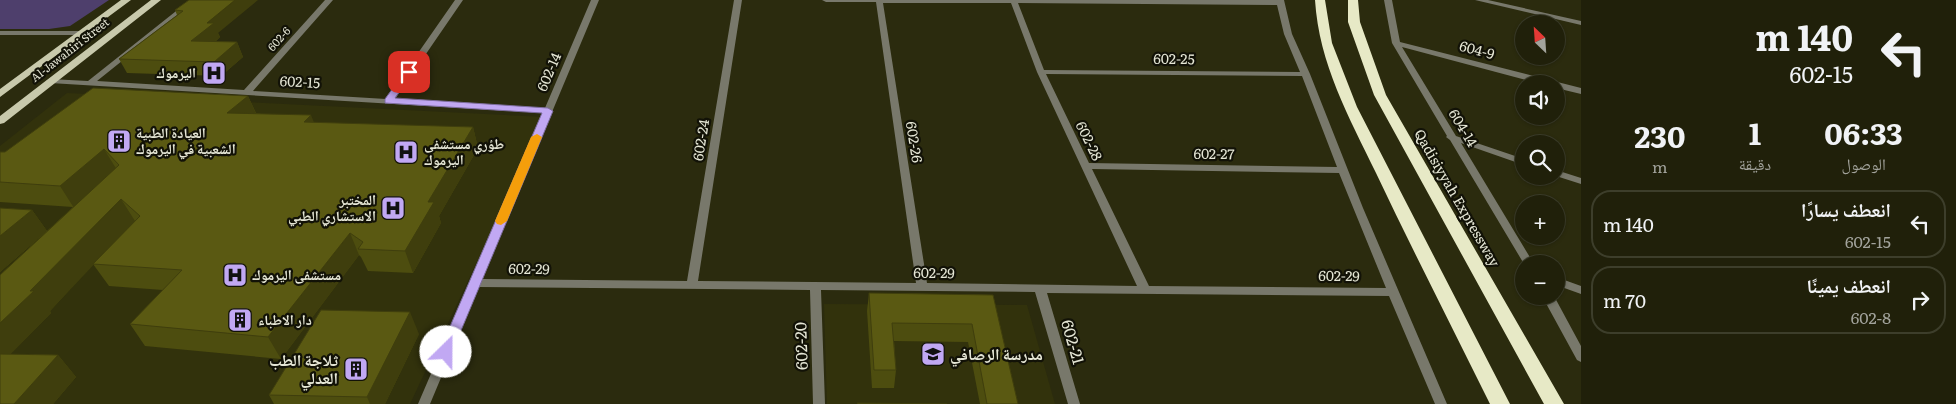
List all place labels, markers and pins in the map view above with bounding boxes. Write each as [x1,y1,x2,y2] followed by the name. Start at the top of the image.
[388,51,430,93] pin
[201,60,227,86] hospital icon: اليرموك
[156,62,196,82] place label: اليرموك
[136,122,236,160] place label: العيادة الطبية الشعبية في اليرموك
[106,128,132,154] building icon: العيادة الطبية الشعبية في اليرموك
[424,133,504,169] place label: طؤري مستشفى اليرموك
[393,139,419,165] hospital icon: طؤري مستشفى اليرموك
[288,189,376,227] place label: المختبر الاستشاري الطبي
[380,195,406,221] hospital icon: المختبر الاستشاري الطبي
[222,262,248,288] hospital icon: مستشفى اليرموك
[252,264,341,284] place label: مستشفى اليرموك
[227,307,253,333] building icon: دار الاطباء
[258,309,312,329] place label: دار الاطباء
[920,341,946,367] school or university icon: مدرسة الرصافي
[950,341,1043,367] place label: مدرسة الرصافي
[269,347,339,391] place label: ثلاجة الطب العدلي
[343,356,369,382] building icon: ثلاجة الطب العدلي

